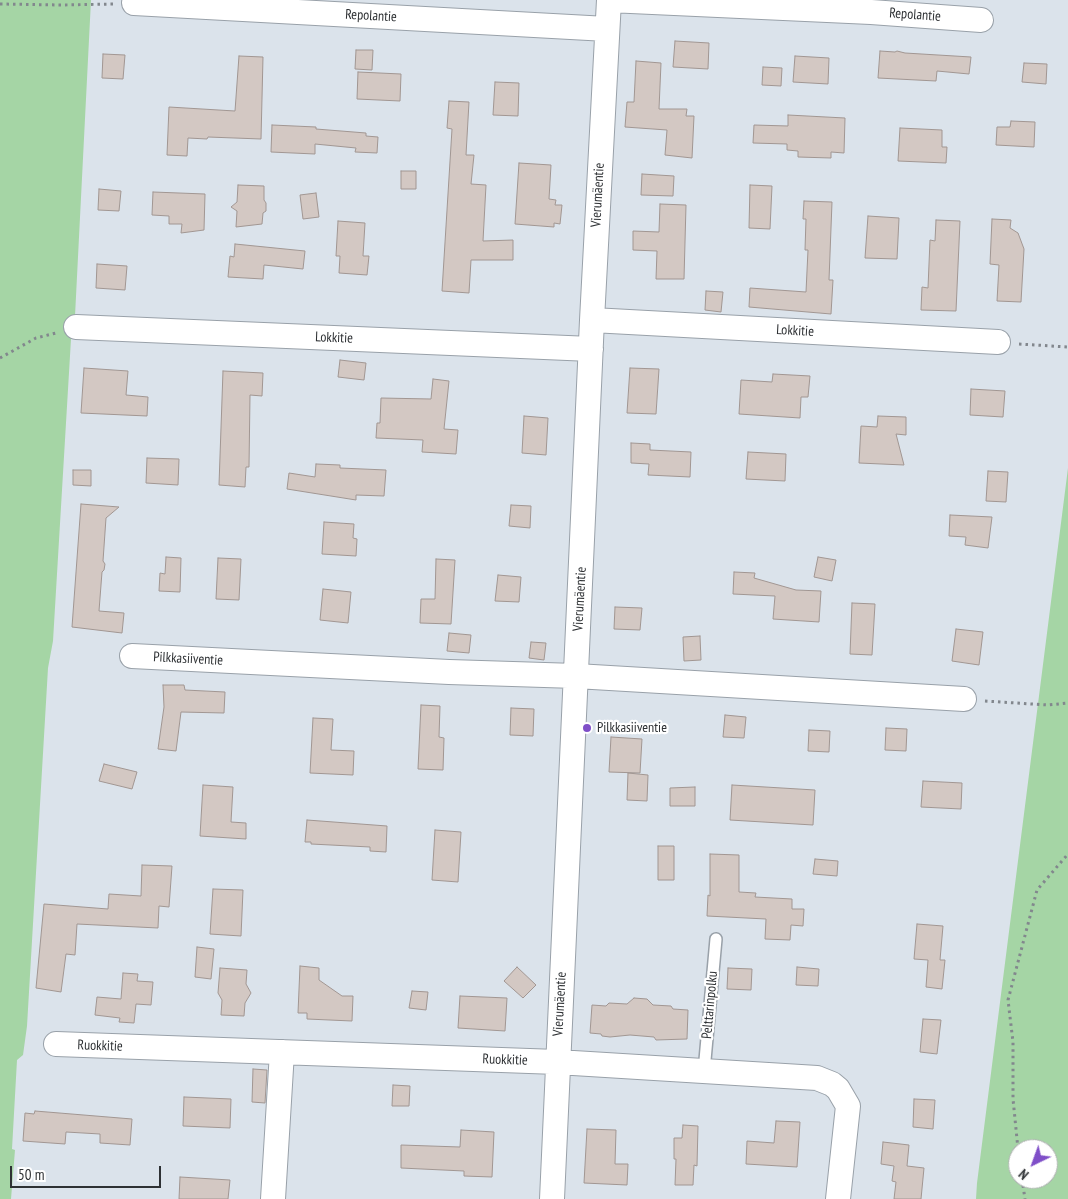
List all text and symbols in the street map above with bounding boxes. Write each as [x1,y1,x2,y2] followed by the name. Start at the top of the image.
[889,5,941,25] street label: Repolantie
[345,6,397,26] street label: Repolantie
[588,162,608,228] street label: Vierumäentie
[776,322,814,340] street label: Lokkitie
[315,329,353,347] street label: Lokkitie
[570,566,590,632] street label: Vierumäentie
[153,649,223,669] street label: Pilkkasiiventie
[597,720,667,736] place label: Pilkkasiiventie
[581,722,593,734] marker: Pilkkasiiventie
[699,970,721,1040] street label: Pelttarinpolku
[550,971,570,1037] street label: Vierumäentie
[77,1037,123,1055] street label: Ruokkitie
[482,1051,528,1069] street label: Ruokkitie
[1008,1139,1058,1189] north arrow
[12,1156,164,1188] scale bar
[18,1165,44,1184] text: 50 m
[1015,1165,1032,1184] text: N

